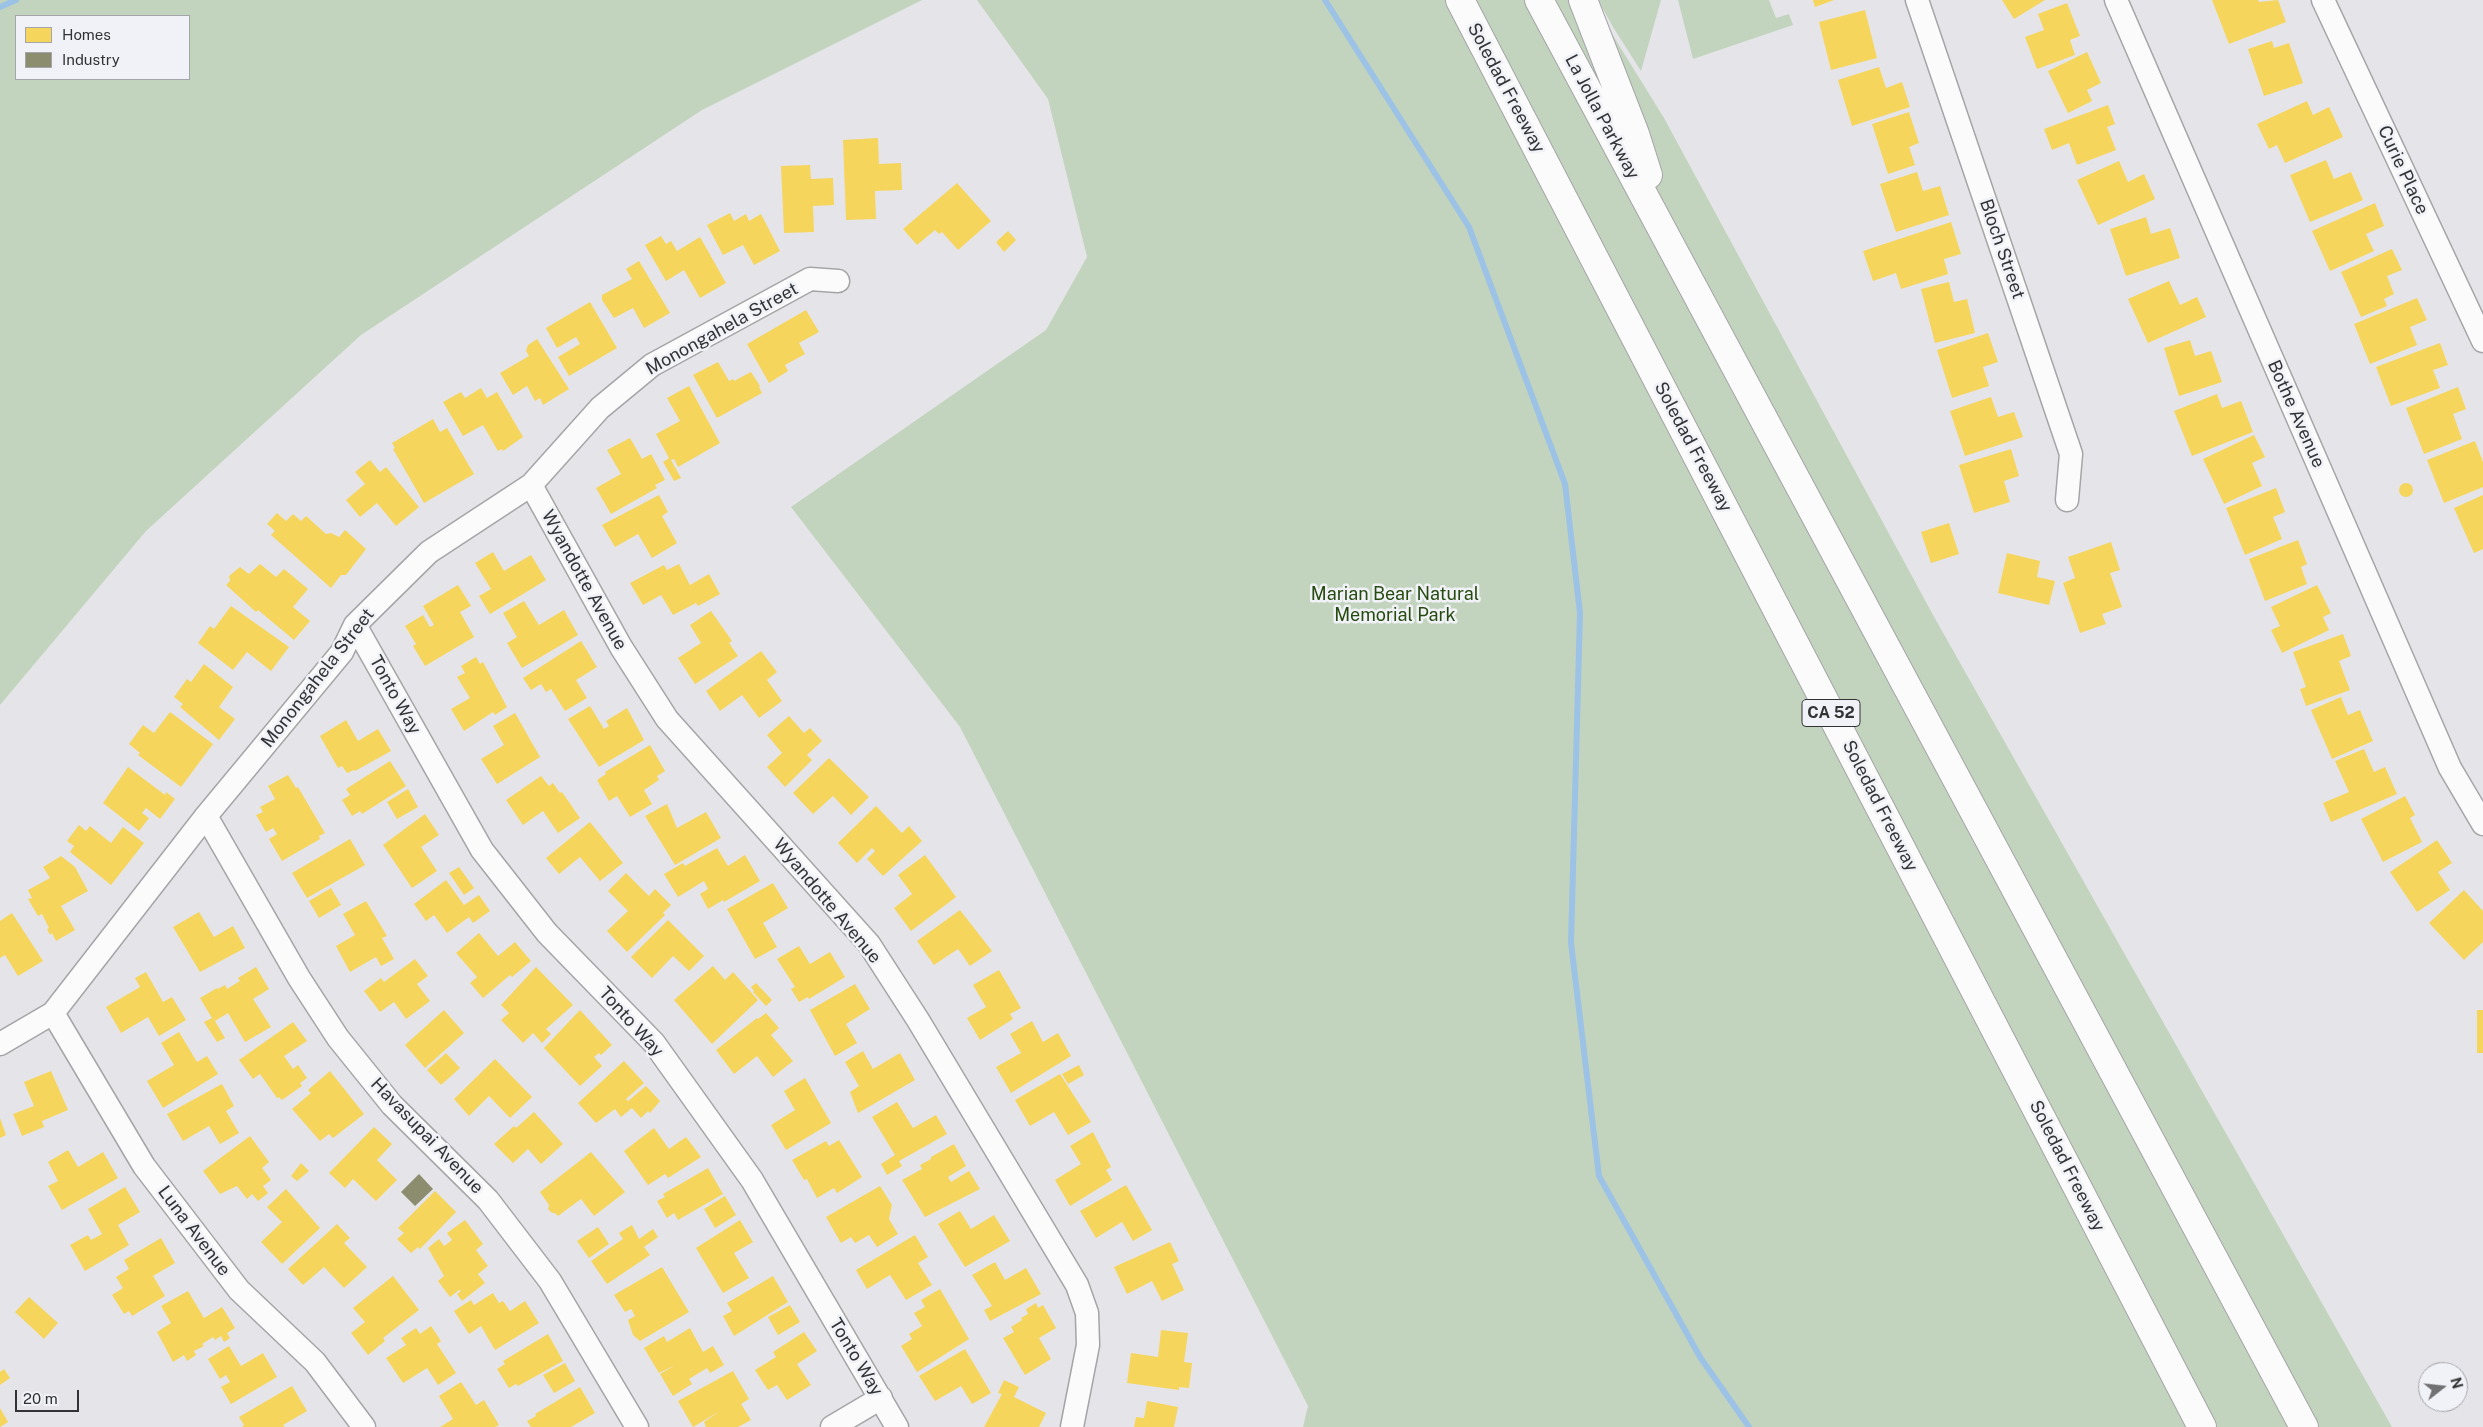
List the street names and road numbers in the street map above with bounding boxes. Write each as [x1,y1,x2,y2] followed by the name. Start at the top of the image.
[1463,19,1549,157] street label: Soledad Freeway
[1560,51,1644,183] street label: La Jolla Parkway
[2373,122,2433,218] street label: Curie Place
[1975,196,2029,302] street label: Bloch Street
[642,278,802,380] street label: Monongahela Street
[2263,357,2329,471] street label: Bothe Avenue
[1650,378,1736,516] street label: Soledad Freeway
[537,506,631,654] street label: Wyandotte Avenue
[257,604,379,752] street label: Monongahela Street
[365,652,425,738] street label: Tonto Way
[1802,700,1860,726] road number: CA 52
[1838,737,1922,875] street label: Soledad Freeway
[768,834,886,968] street label: Wyandotte Avenue
[594,983,668,1061] street label: Tonto Way
[366,1073,488,1199] street label: Havasupai Avenue
[2025,1097,2109,1235] street label: Soledad Freeway
[153,1182,235,1280] street label: Luna Avenue
[824,1314,888,1400] street label: Tonto Way

